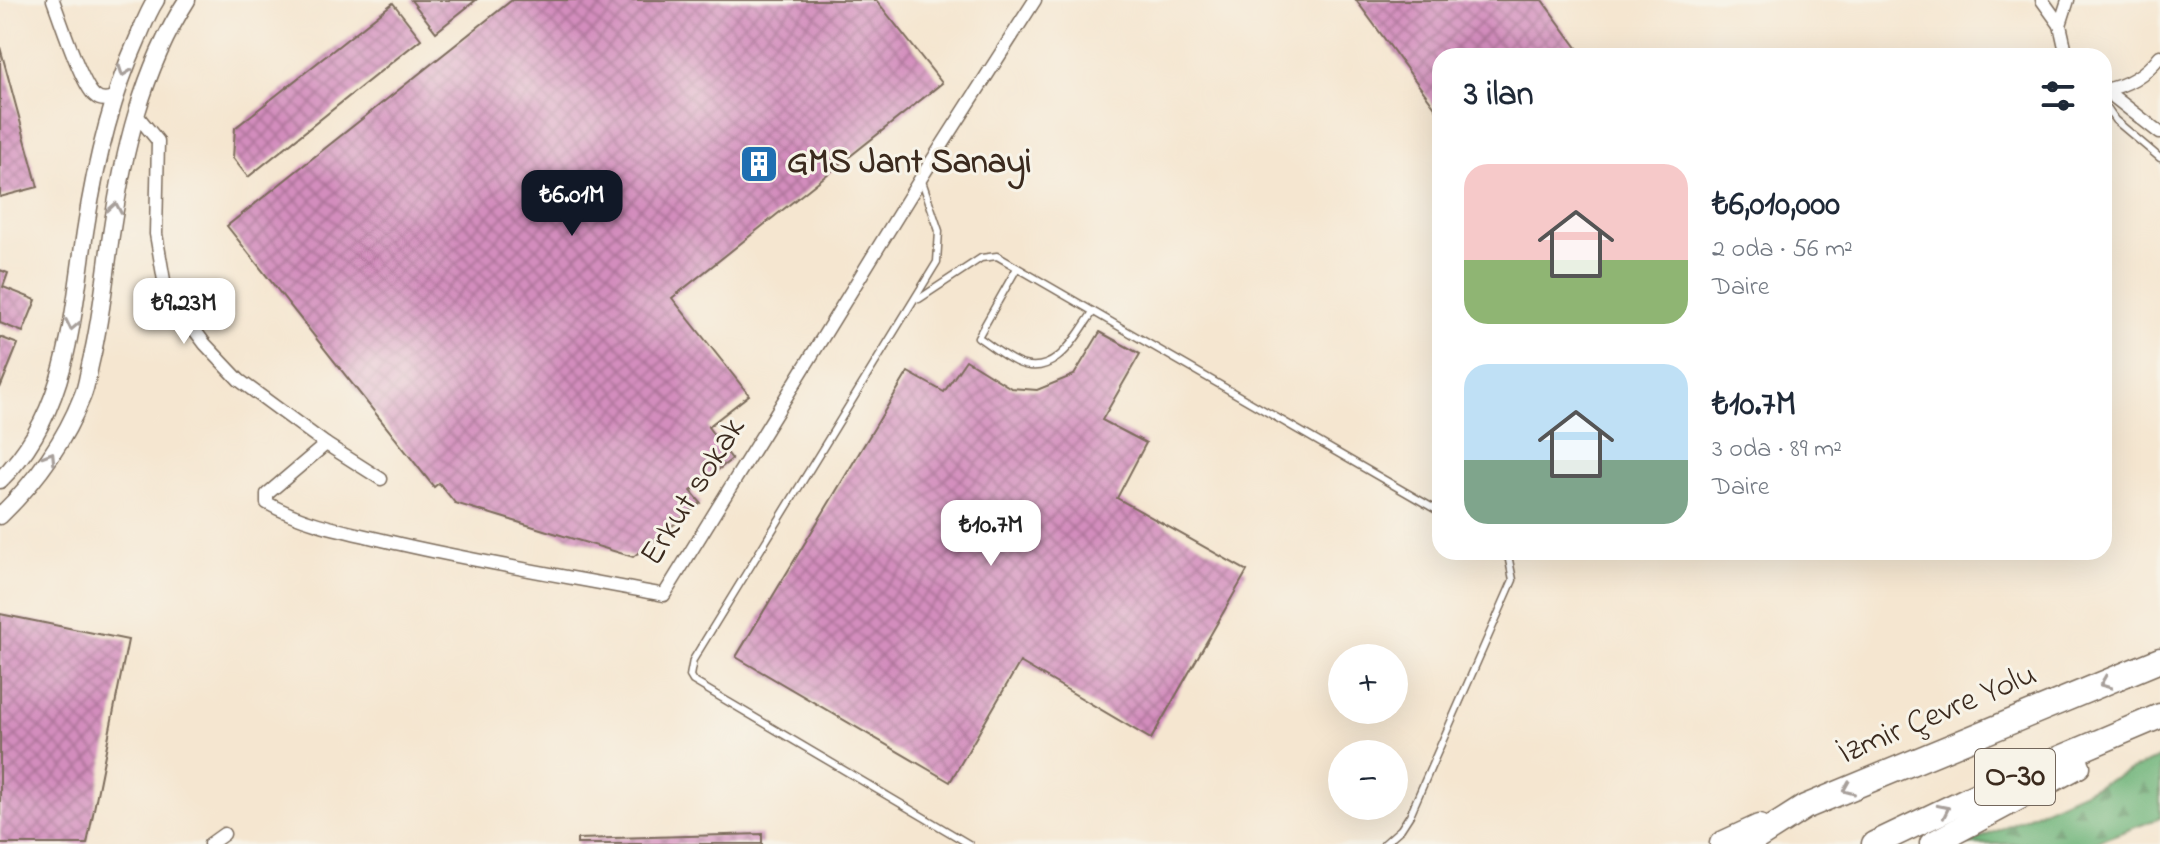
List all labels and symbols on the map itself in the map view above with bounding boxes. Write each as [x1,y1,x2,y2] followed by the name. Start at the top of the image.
[117,63,134,77] one-way arrow
[787,139,1031,190] place label: GMS Jant Sanayi
[738,143,780,185] building icon: GMS Jant Sanayi
[507,170,637,238] pin: ₺6.01M
[106,201,123,215] one-way arrow
[119,278,249,346] pin: ₺9.23M
[65,318,82,332] one-way arrow
[628,408,760,576] street label: Erkut sokak
[41,451,56,466] one-way arrow
[926,500,1056,568] pin: ₺10.7M
[1831,651,2045,779] street label: İzmir Çevre Yolu
[2099,673,2113,690] one-way arrow
[1975,749,2055,805] road number: O-30
[1842,779,1856,795] one-way arrow
[1936,804,1950,820] one-way arrow

